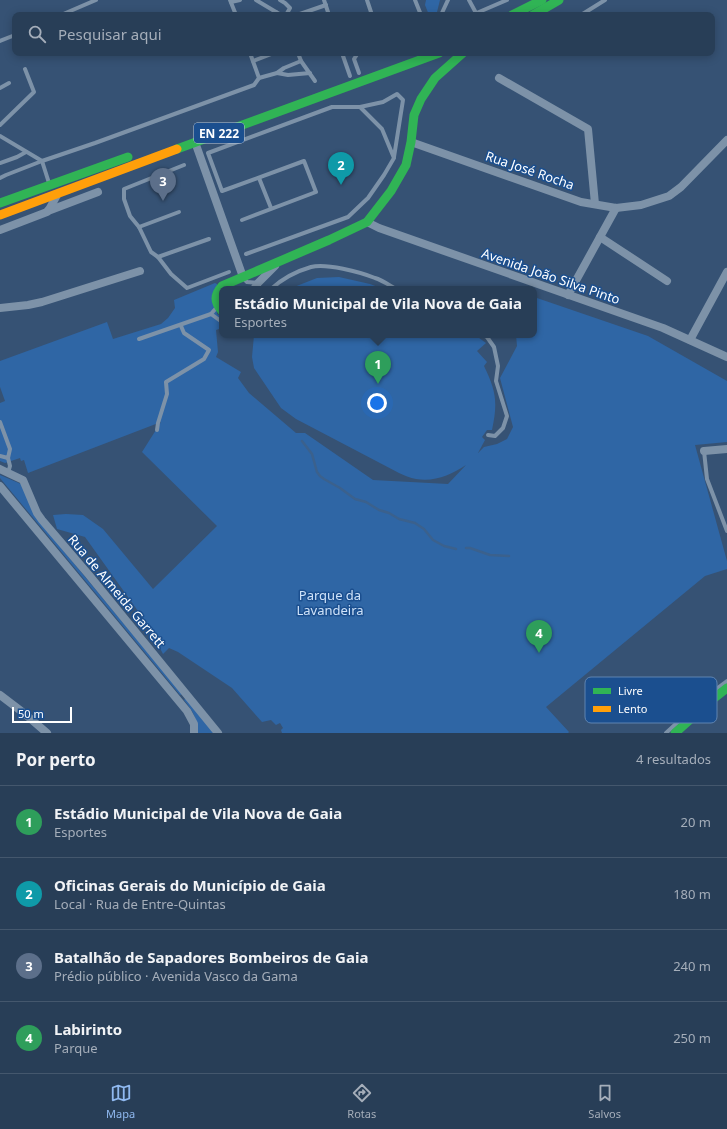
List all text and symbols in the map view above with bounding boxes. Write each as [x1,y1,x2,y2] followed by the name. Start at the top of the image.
[12,12,715,56] search box
[26,23,48,45] icon: search
[58,24,162,44] text: Pesquisar aqui
[194,123,244,143] road number: EN 222
[483,146,577,194] street label: Rua José Rocha
[328,152,354,185] pin: 2
[150,168,176,201] pin: 3
[479,244,623,308] street label: Avenida João Silva Pinto
[219,286,537,338] popup
[234,293,522,313] text: Estádio Municipal de Vila Nova de Gaia
[234,313,287,331] text: Esportes
[365,351,391,384] pin: 1
[367,393,387,413] your location
[64,531,170,652] street label: Rua de Almeida Garrett
[296,586,364,619] park label: Parque da Lavandeira
[526,620,552,653] pin: 4
[585,677,717,723] legend
[618,683,643,698] text: Livre
[618,701,648,716] text: Lento
[12,705,72,724] scale bar
[18,706,44,721] text: 50 m
[16,748,96,771] text: Por perto
[636,750,711,768] text: 4 resultados
[54,803,342,823] text: Estádio Municipal de Vila Nova de Gaia
[25,813,33,831] text: 1
[681,813,711,831] text: 20 m
[54,823,107,841] text: Esportes
[54,875,326,895] text: Oficinas Gerais do Município de Gaia
[25,885,33,903] text: 2
[673,885,711,903] text: 180 m
[54,895,226,913] text: Local · Rua de Entre-Quintas
[54,947,368,967] text: Batalhão de Sapadores Bombeiros de Gaia
[25,957,33,975] text: 3
[673,957,711,975] text: 240 m
[54,967,298,985] text: Prédio público · Avenida Vasco da Gama
[54,1019,122,1039] text: Labirinto
[25,1029,33,1047] text: 4
[673,1029,711,1047] text: 250 m
[54,1039,98,1057] text: Parque
[106,1082,135,1121] tab: Mapa
[347,1082,376,1121] tab: Rotas
[588,1082,621,1121] tab: Salvos

